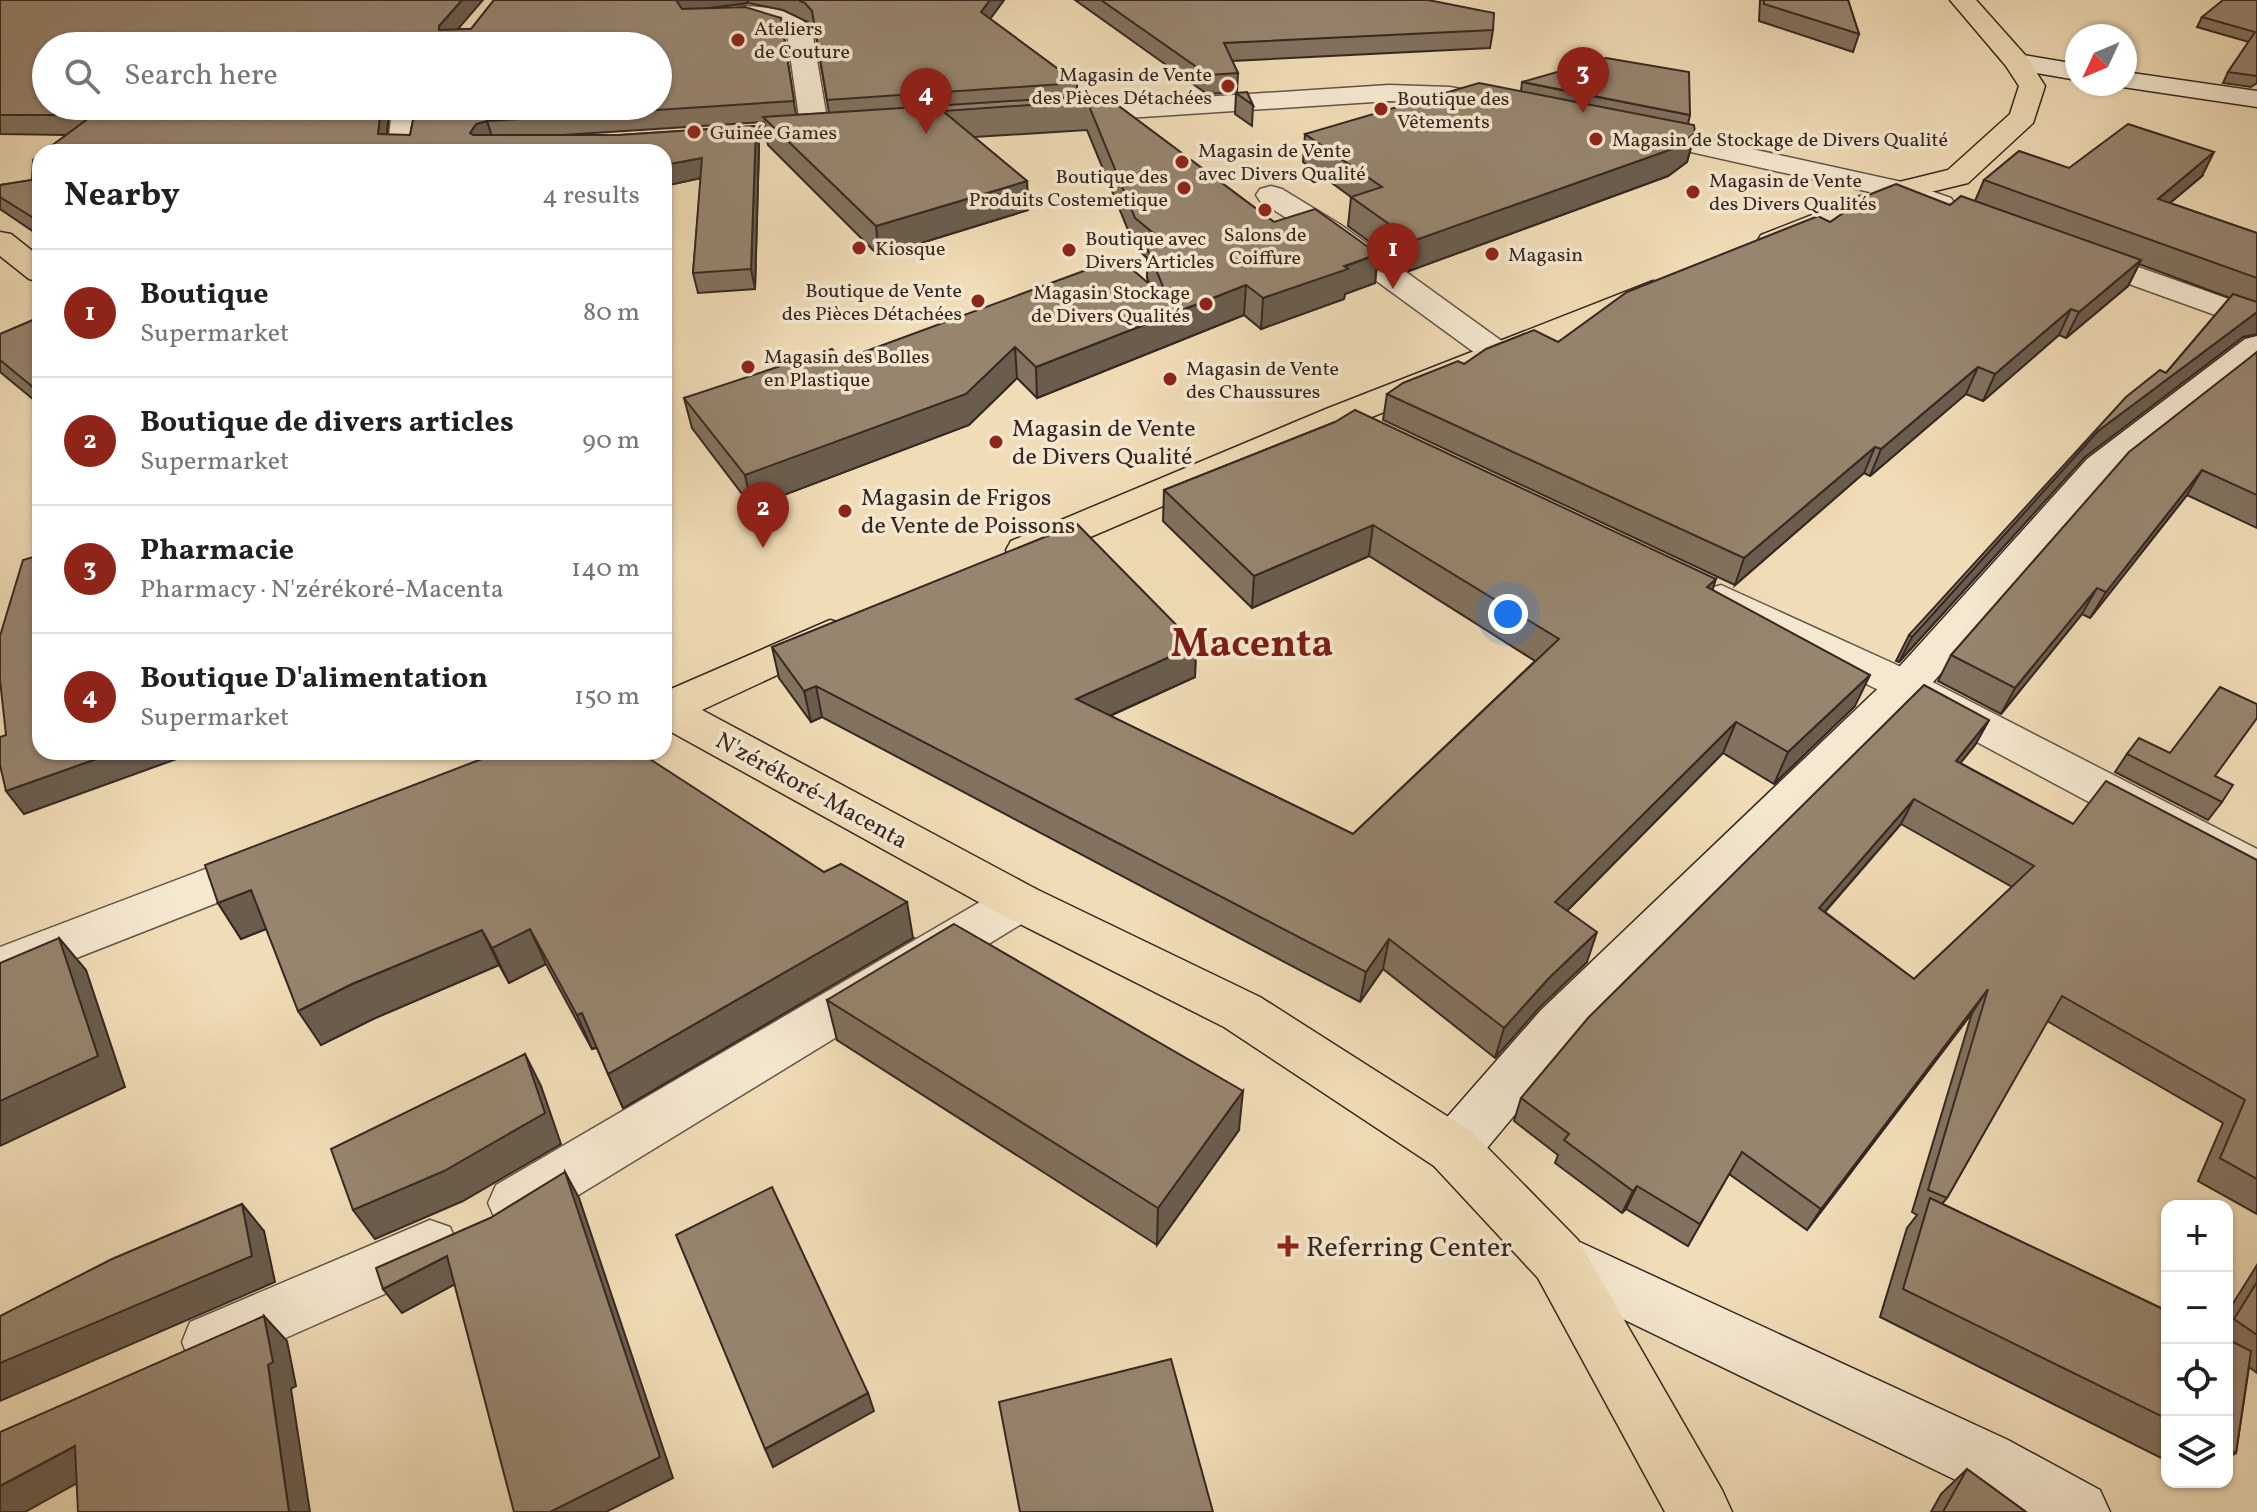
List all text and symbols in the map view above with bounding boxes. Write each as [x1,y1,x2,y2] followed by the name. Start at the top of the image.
[754,16,850,67] place label: Ateliers de Couture
[2065,24,2137,96] north arrow
[729,31,747,49] marker: Ateliers de Couture
[32,32,672,120] search box
[1557,47,1609,113] pin: 3
[60,54,104,98] icon: search
[124,55,278,97] text: Search here
[1032,62,1212,113] place label: Magasin de Vente des Pièces Détachées
[900,68,952,134] pin: 4
[1219,77,1237,95] marker: Magasin de Vente des Pièces Détachées
[1397,86,1509,137] place label: Boutique des Vêtements
[1372,100,1390,118] marker: Boutique des Vêtements
[710,120,837,148] place label: Guinée Games
[685,123,703,141] marker: Guinée Games
[1612,127,1948,155] place label: Magasin de Stockage de Divers Qualité
[1587,130,1605,148] marker: Magasin de Stockage de Divers Qualité
[1198,138,1366,189] place label: Magasin de Vente avec Divers Qualité
[1173,153,1191,171] marker: Magasin de Vente avec Divers Qualité
[969,164,1168,215] place label: Boutique des Produits Costemetique
[1709,168,1876,219] place label: Magasin de Vente des Divers Qualités
[64,173,180,220] text: Nearby
[542,178,640,214] text: 4 results
[1175,179,1193,197] marker: Boutique des Produits Costemetique
[1684,183,1702,201] marker: Magasin de Vente des Divers Qualités
[1256,201,1274,219] marker: Salons de Coiffure
[1224,222,1306,273] place label: Salons de Coiffure
[1367,223,1419,289] pin: 1
[1085,226,1214,277] place label: Boutique avec Divers Articles
[875,236,945,264] place label: Kiosque
[850,239,868,257] marker: Kiosque
[1060,241,1078,259] marker: Boutique avec Divers Articles
[1508,242,1583,270] place label: Magasin
[1483,245,1501,263] marker: Magasin
[140,274,269,316] text: Boutique
[782,278,962,329] place label: Boutique de Vente des Pièces Détachées
[1031,280,1190,331] place label: Magasin Stockage de Divers Qualités
[969,292,987,310] marker: Boutique de Vente des Pièces Détachées
[85,295,95,331] text: 1
[583,295,640,331] text: 80 m
[1197,295,1215,313] marker: Magasin Stockage de Divers Qualités
[140,316,289,352] text: Supermarket
[764,344,930,395] place label: Magasin des Bolles en Plastique
[1186,356,1339,407] place label: Magasin de Vente des Chaussures
[739,358,757,376] marker: Magasin des Bolles en Plastique
[1161,370,1179,388] marker: Magasin de Vente des Chaussures
[140,402,514,444] text: Boutique de divers articles
[1012,413,1196,475] place label: Magasin de Vente de Divers Qualité
[83,423,97,459] text: 2
[582,423,640,459] text: 90 m
[987,433,1005,451] marker: Magasin de Vente de Divers Qualité
[140,444,289,480] text: Supermarket
[737,482,789,548] pin: 2
[861,482,1075,544] place label: Magasin de Frigos de Vente de Poissons
[836,502,854,520] marker: Magasin de Frigos de Vente de Poissons
[140,530,294,572] text: Pharmacie
[83,551,97,587] text: 3
[571,551,640,587] text: 140 m
[140,572,504,608] text: Pharmacy · N'zérékoré-Macenta
[1488,594,1528,634] your location
[1171,618,1333,674] district label: Macenta
[140,658,488,700] text: Boutique D'alimentation
[82,679,98,715] text: 4
[574,679,640,715] text: 150 m
[140,700,289,736] text: Supermarket
[709,725,913,859] street label: N'zérékoré-Macenta
[2161,1200,2233,1488] map controls
[2161,1200,2233,1272] button: +
[1306,1229,1512,1268] place label: Referring Center
[1277,1235,1299,1257] marker: Referring Center
[2161,1272,2233,1344] button: −
[2161,1344,2233,1416] button: locate
[2161,1416,2233,1488] button: layers

